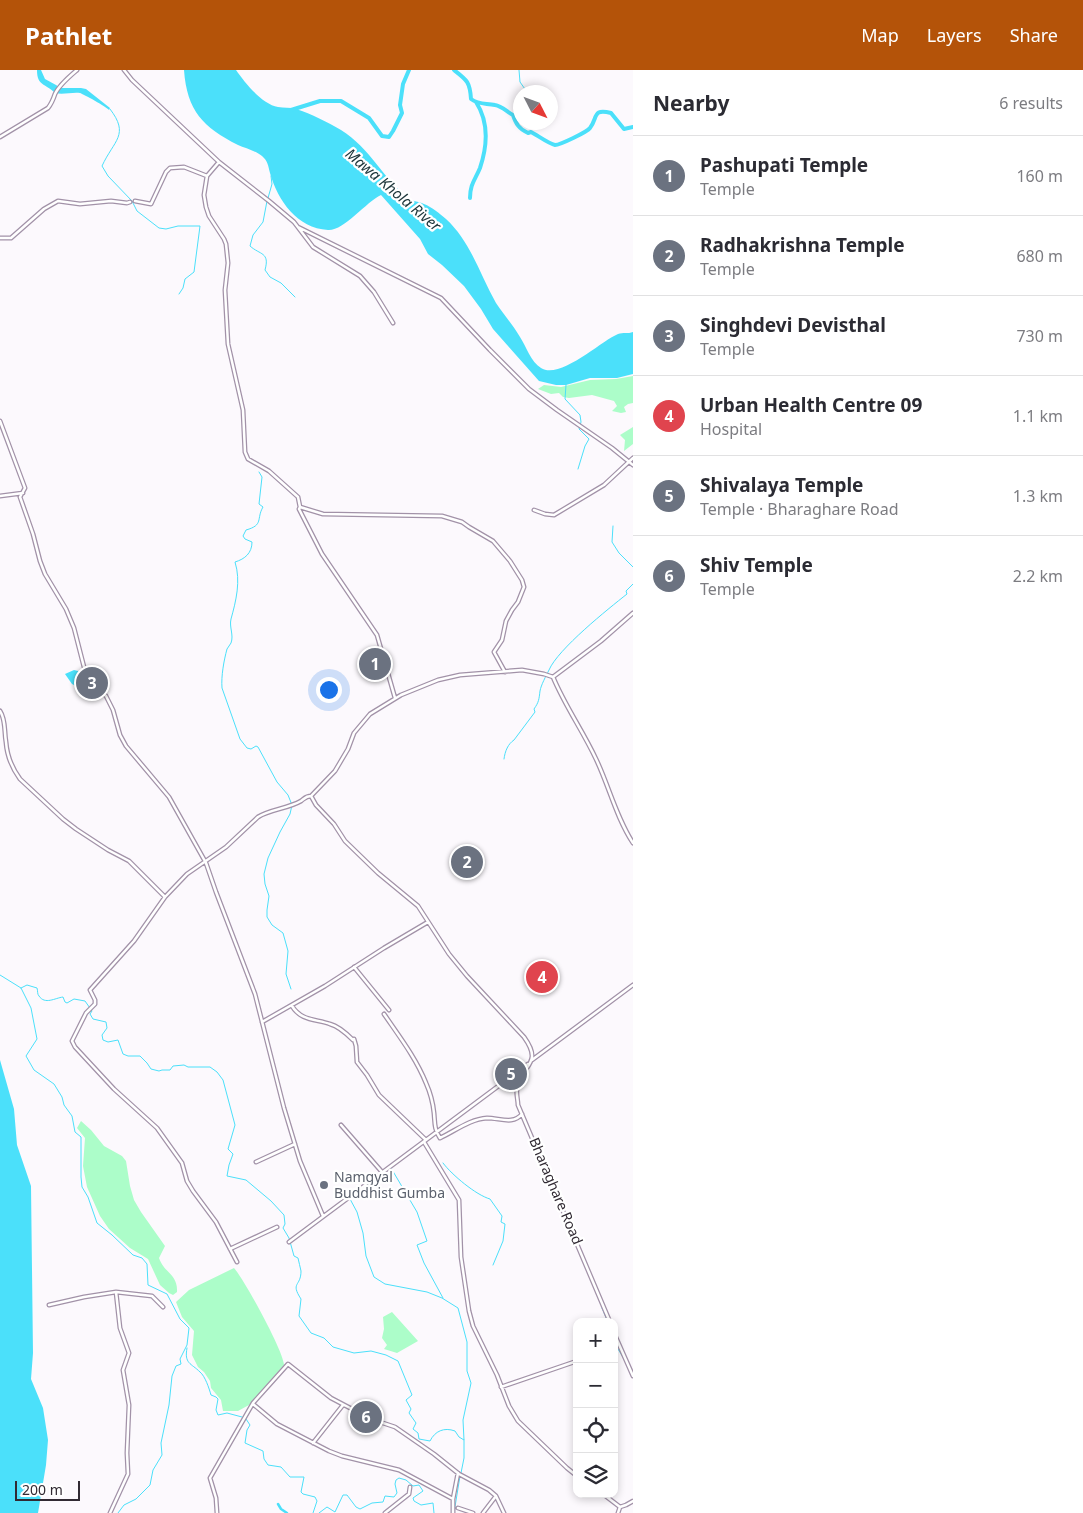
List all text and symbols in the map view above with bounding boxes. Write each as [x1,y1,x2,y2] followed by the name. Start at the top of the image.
[25,19,112,52] text: Pathlet
[861,23,899,47] text: Map
[927,23,982,47] text: Layers
[1010,23,1058,47] text: Share
[513,85,558,130] north arrow
[653,89,729,117] text: Nearby
[999,92,1063,114] text: 6 results
[342,143,447,236] water label: Mawa Khola River
[700,152,868,178] text: Pashupati Temple
[664,165,674,187] text: 1
[1016,165,1063,187] text: 160 m
[700,178,755,200] text: Temple
[700,232,905,258] text: Radhakrishna Temple
[664,245,674,267] text: 2
[1016,245,1063,267] text: 680 m
[700,258,755,280] text: Temple
[700,312,886,338] text: Singhdevi Devisthal
[664,325,674,347] text: 3
[1016,325,1063,347] text: 730 m
[700,338,755,360] text: Temple
[700,392,922,418] text: Urban Health Centre 09
[664,405,674,427] text: 4
[1013,405,1063,427] text: 1.1 km
[700,418,762,440] text: Hospital
[700,472,863,498] text: Shivalaya Temple
[664,485,674,507] text: 5
[1013,485,1063,507] text: 1.3 km
[700,498,899,520] text: Temple · Bharaghare Road
[700,552,813,578] text: Shiv Temple
[664,565,674,587] text: 6
[1013,565,1063,587] text: 2.2 km
[700,578,755,600] text: Temple
[359,645,391,683] pin: 1
[76,664,108,702] pin: 3
[316,677,342,703] your location
[451,843,483,881] pin: 2
[526,958,558,996] pin: 4
[495,1055,527,1093] pin: 5
[525,1134,588,1247] street label: Bharaghare Road
[334,1167,445,1202] place label: Namgyal Buddhist Gumba
[318,1179,330,1191] marker: Namgyal Buddhist Gumba
[573,1318,618,1498] map controls
[573,1318,618,1363] button: +
[573,1363,618,1408] button: −
[350,1398,382,1436] pin: 6
[573,1408,618,1453] button: locate
[573,1453,618,1498] button: layers
[15,1478,80,1501] scale bar
[22,1480,63,1499] text: 200 m

